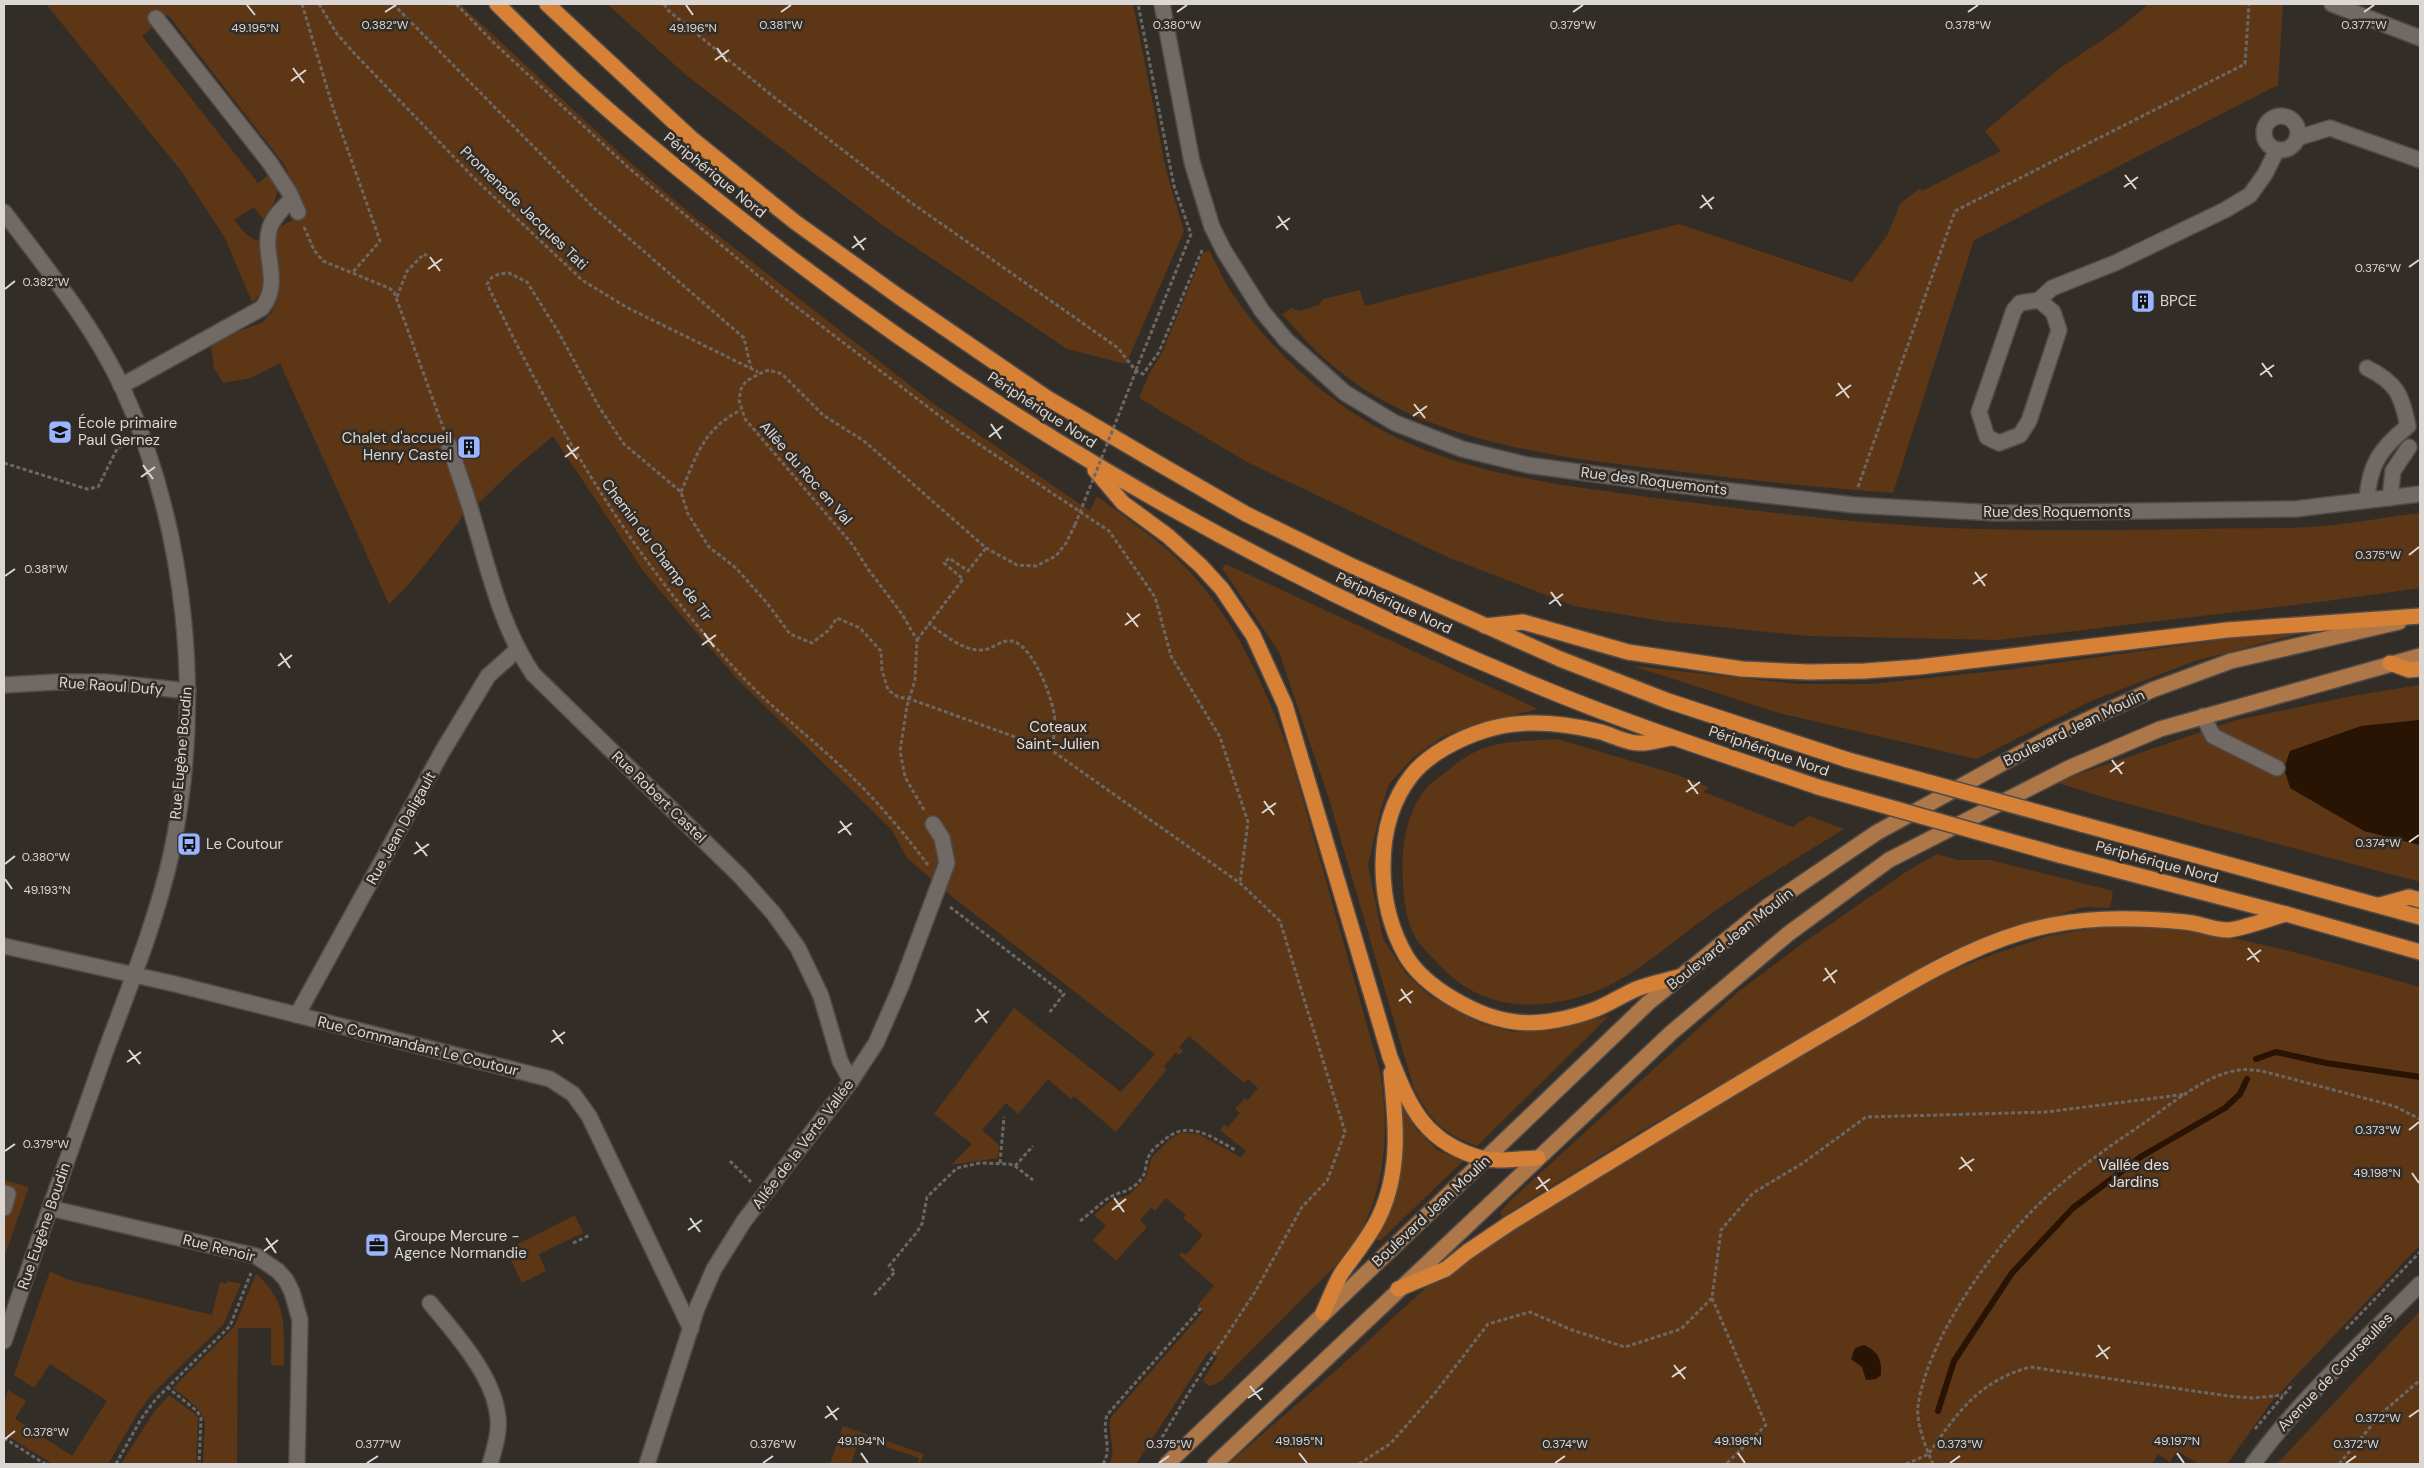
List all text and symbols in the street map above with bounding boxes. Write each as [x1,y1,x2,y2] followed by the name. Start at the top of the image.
[362,17,409,33] text: 0.382°W
[759,17,803,33] text: 0.381°W
[1153,17,1202,33] text: 0.380°W
[1550,17,1597,33] text: 0.379°W
[1945,17,1991,33] text: 0.378°W
[2341,17,2387,33] text: 0.377°W
[231,20,279,36] text: 49.195°N
[669,20,717,36] text: 49.196°N
[660,128,770,222] street label: Périphérique Nord
[456,142,592,274] street label: Promenade Jacques Tati
[2355,260,2402,276] text: 0.376°W
[23,274,70,290] text: 0.382°W
[2130,288,2156,314] building icon: BPCE
[2160,291,2197,311] place label: BPCE
[984,367,1100,453] street label: Périphérique Nord
[78,413,177,450] place label: École primaire Paul Gernez
[755,417,857,529] street label: Allée du Roc en Val
[47,419,73,445] school or university icon: École primaire Paul Gernez
[342,428,452,465] place label: Chalet d'accueil Henry Castel
[456,434,482,460] building icon: Chalet d'accueil Henry Castel
[1580,462,1728,500] street label: Rue des Roquemonts
[597,475,717,626] street label: Chemin du Champ de Tir
[1983,502,2131,522] street label: Rue des Roquemonts
[2355,547,2401,563] text: 0.375°W
[24,561,68,577] text: 0.381°W
[1333,567,1455,639] street label: Périphérique Nord
[58,672,164,700] street label: Rue Raoul Dufy
[2000,685,2148,771] street label: Boulevard Jean Moulin
[165,686,197,820] street label: Rue Eugène Boudin
[1016,717,1100,754] park label: Coteaux Saint-Julien
[1706,721,1832,781] street label: Périphérique Nord
[607,747,711,847] street label: Rue Robert Castel
[362,768,440,888] street label: Rue Jean Daligault
[176,831,202,857] bus stop icon: Le Coutour
[206,834,284,854] place label: Le Coutour
[2355,835,2401,851] text: 0.374°W
[2094,836,2220,888] street label: Périphérique Nord
[22,849,71,865] text: 0.380°W
[23,882,71,898] text: 49.193°N
[1663,883,1797,995] street label: Boulevard Jean Moulin
[316,1011,521,1081] street label: Rue Commandant Le Coutour
[748,1075,858,1213] street label: Allée de la Verte Vallée
[2355,1122,2401,1138] text: 0.373°W
[23,1136,70,1152] text: 0.379°W
[1368,1151,1494,1271] street label: Boulevard Jean Moulin
[2099,1155,2169,1192] park label: Vallée des Jardins
[13,1160,75,1292] street label: Rue Eugène Boudin
[2353,1165,2401,1181] text: 49.198°N
[394,1226,527,1263] place label: Groupe Mercure - Agence Normandie
[181,1229,258,1267] street label: Rue Renoir
[364,1232,390,1258] office icon: Groupe Mercure - Agence Normandie
[2273,1308,2397,1436] street label: Avenue de Courseulles
[2355,1410,2401,1426] text: 0.372°W
[23,1424,69,1440] text: 0.378°W
[837,1433,885,1449] text: 49.194°N
[1275,1433,1323,1449] text: 49.195°N
[1714,1433,1762,1449] text: 49.196°N
[2154,1433,2200,1449] text: 49.197°N
[355,1436,401,1452] text: 0.377°W
[750,1436,797,1452] text: 0.376°W
[1146,1436,1192,1452] text: 0.375°W
[1542,1436,1588,1452] text: 0.374°W
[1937,1436,1983,1452] text: 0.373°W
[2333,1436,2379,1452] text: 0.372°W

